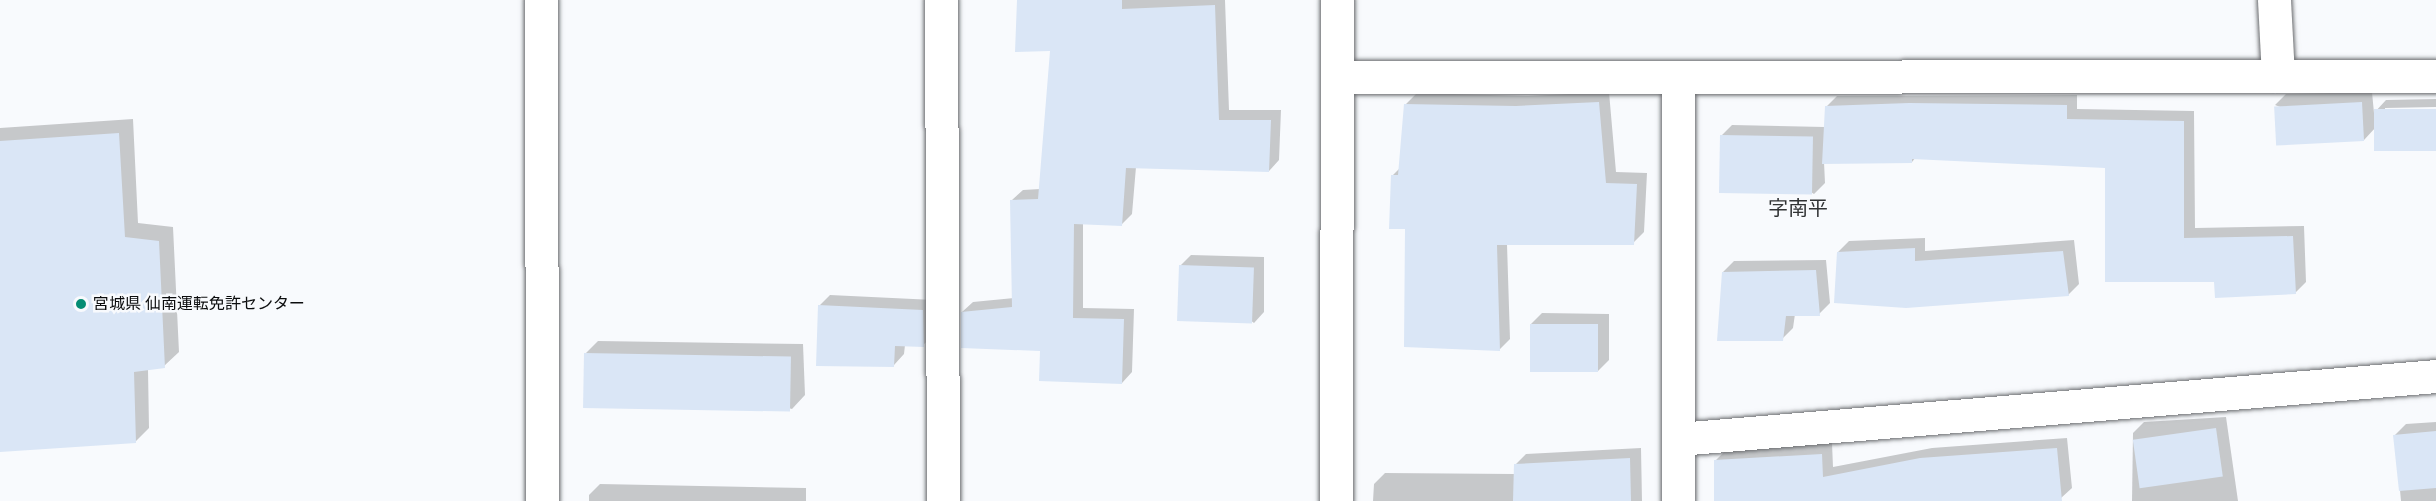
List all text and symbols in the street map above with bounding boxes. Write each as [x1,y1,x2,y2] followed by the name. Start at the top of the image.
[1768,196,1828,220] district label: 字南平
[93,294,305,314] place label: 宮城県 仙南運転免許センター
[74,297,88,311] marker: 宮城県 仙南運転免許センター

